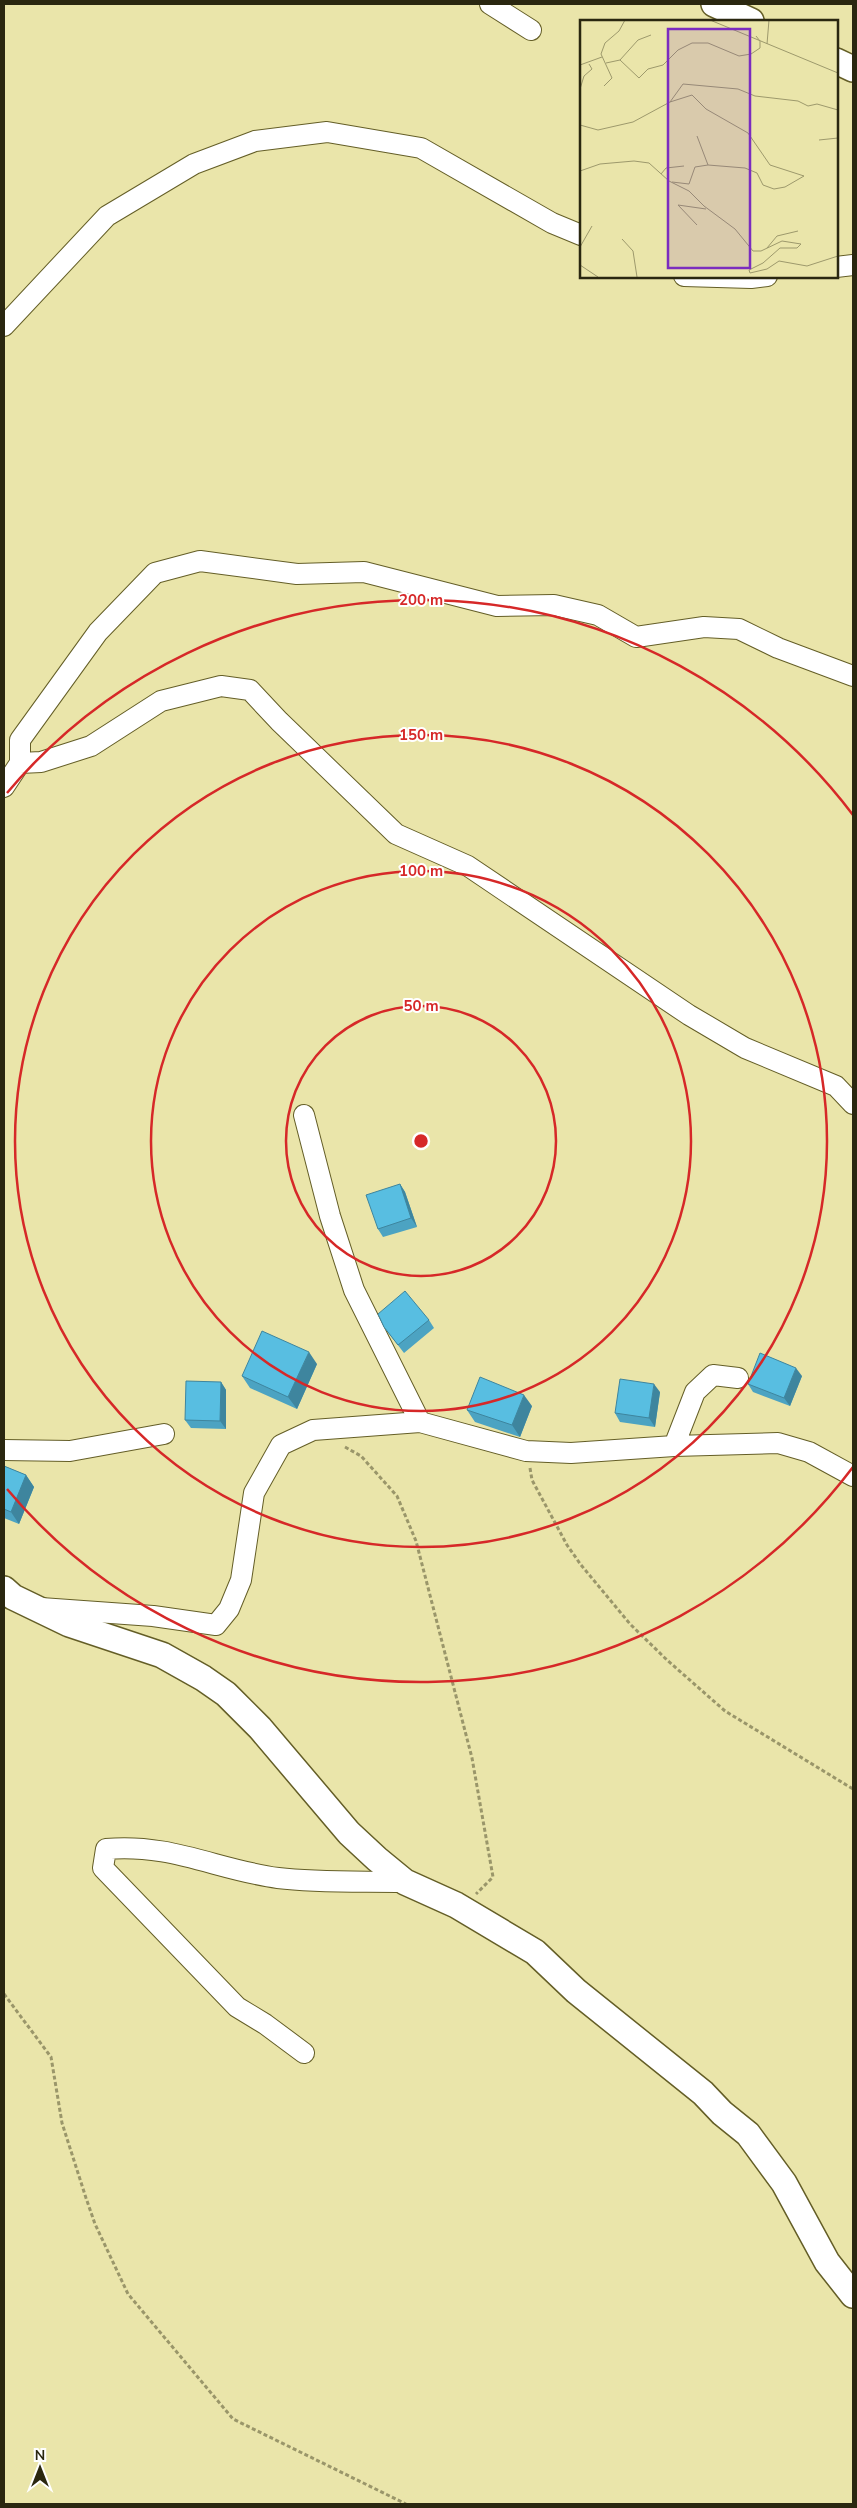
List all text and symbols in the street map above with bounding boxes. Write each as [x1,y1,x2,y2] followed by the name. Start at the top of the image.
[580,20,837,278] inset map
[399,590,443,610] text: 200 m
[399,725,443,745] text: 150 m
[399,861,443,881] text: 100 m
[403,996,439,1016] text: 50 m
[412,1132,430,1150] centre of rings
[15,2443,65,2493] north arrow
[35,2446,45,2465] text: N

